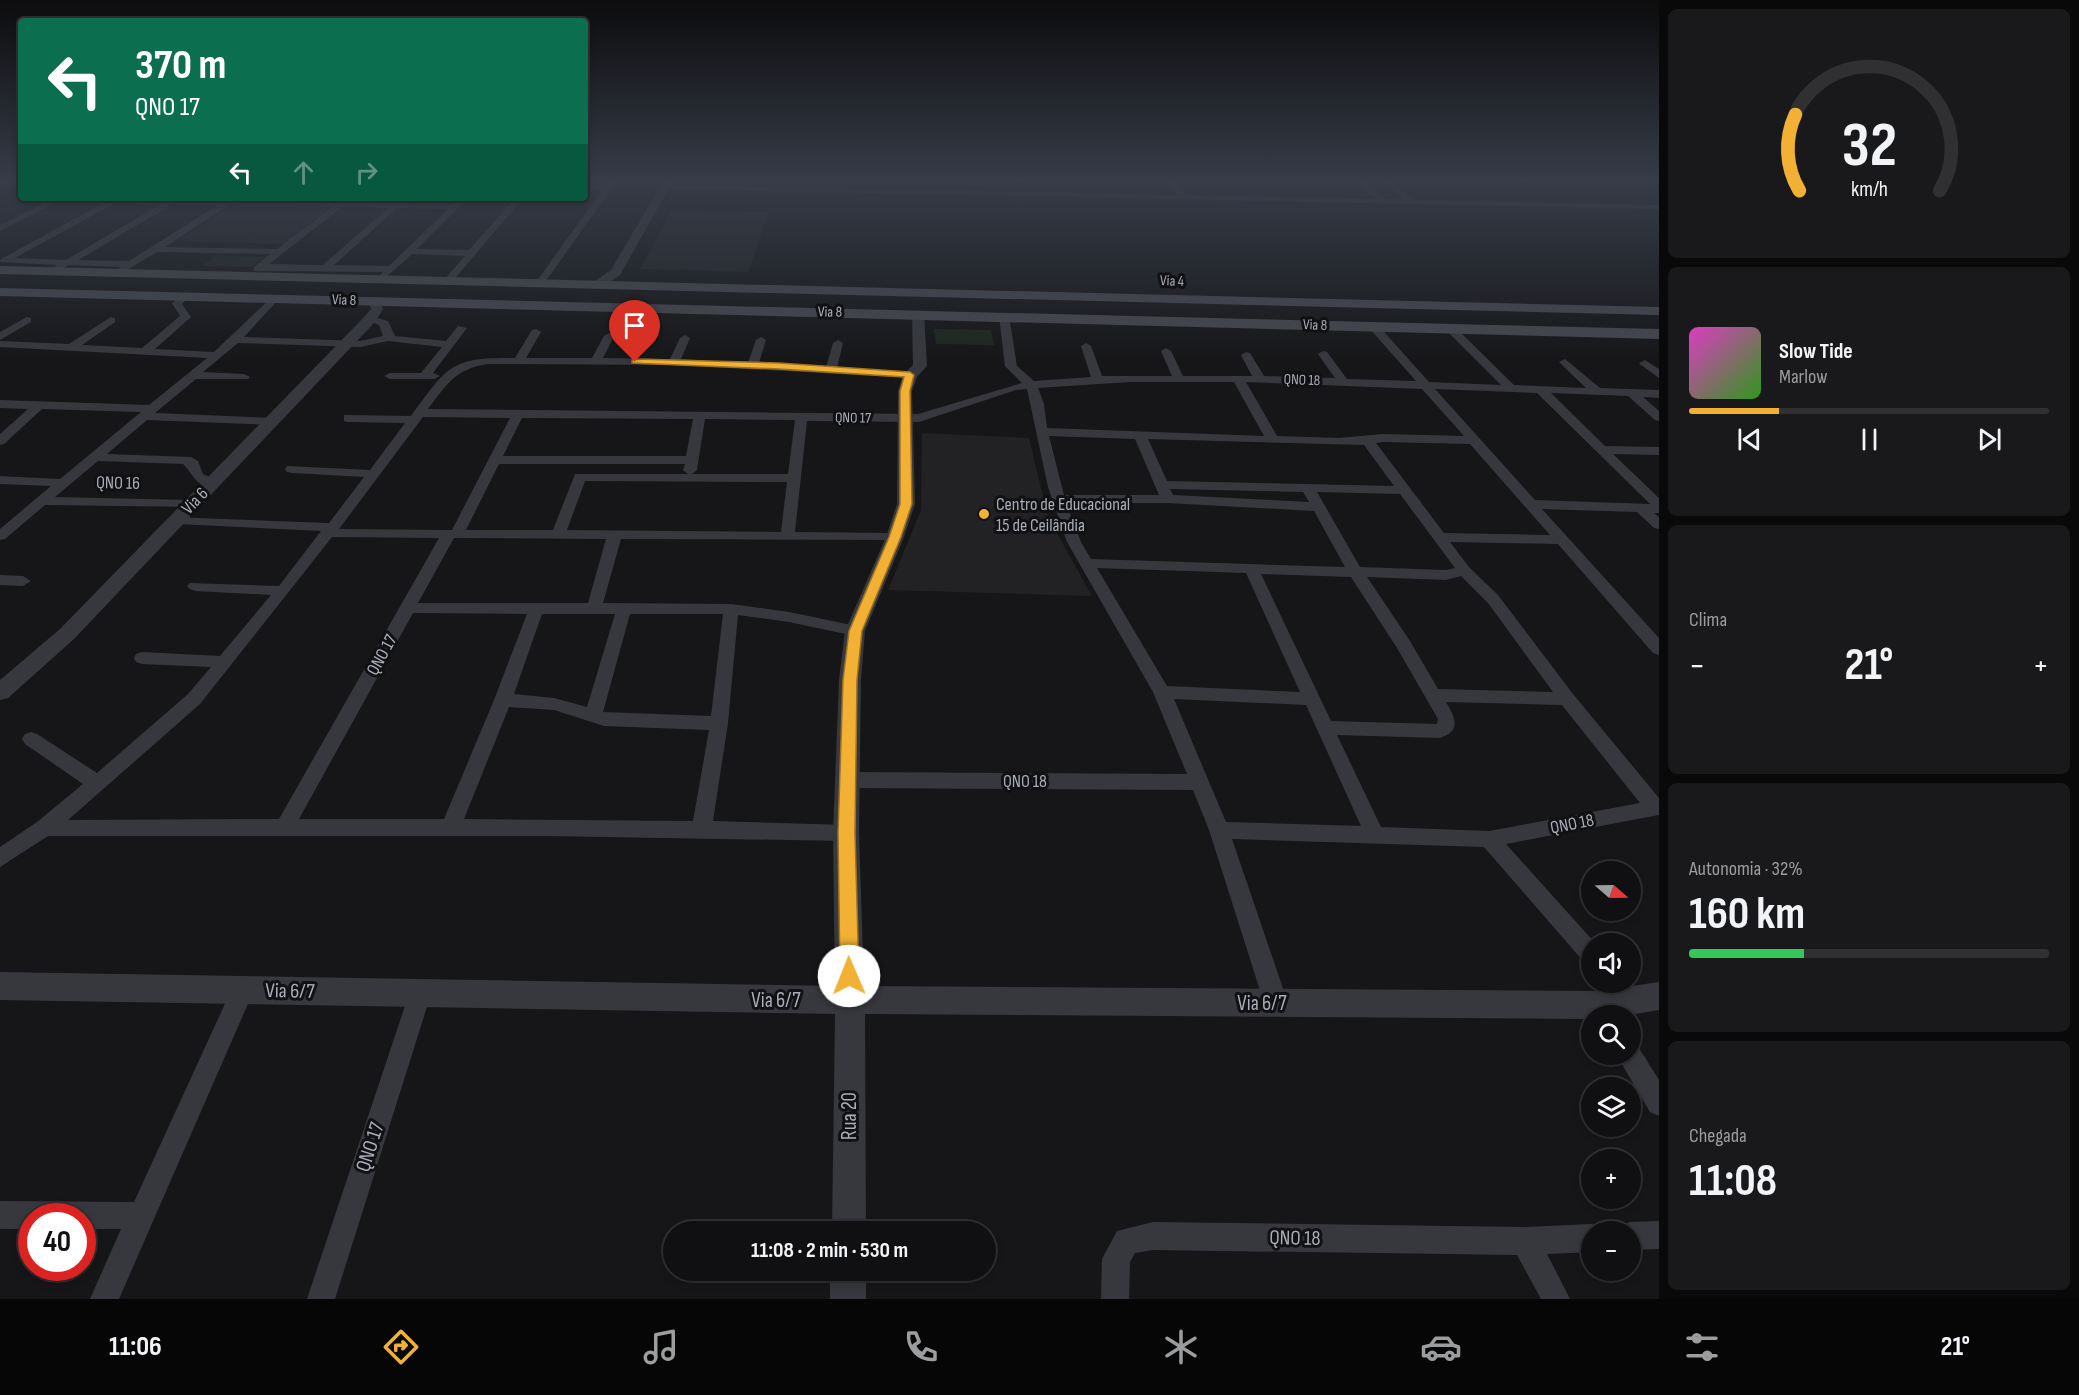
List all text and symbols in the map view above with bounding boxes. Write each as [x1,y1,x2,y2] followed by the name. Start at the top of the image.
[135,40,226,91] text: 370 m
[36,42,114,120] icon: left
[135,91,200,123] text: QNO 17
[1841,109,1897,184] text: 32
[224,156,257,189] icon: left
[287,156,320,189] icon: ahead
[350,156,383,189] icon: right
[1850,177,1888,202] text: km/h
[1160,271,1184,291] street label: Via 4
[332,290,356,310] street label: Via 8
[609,300,660,362] pin
[818,302,842,322] street label: Via 8
[618,309,651,342] icon: arrive
[1303,315,1327,335] street label: Via 8
[1779,338,1853,365] text: Slow Tide
[1779,365,1827,389] text: Marlow
[1283,370,1321,390] street label: QNO 18
[835,408,871,428] street label: QNO 17
[1733,423,1766,456] icon: previous
[1853,423,1886,456] icon: pause
[1973,423,2006,456] icon: next
[96,472,140,494] street label: QNO 16
[177,483,213,519] street label: Via 6
[996,494,1130,536] place label: Centro de Educacional 15 de Ceilândia
[977,507,991,521] marker: Centro de Educacional 15 de Ceilândia
[1689,608,1727,632] text: Clima
[362,630,402,679] street label: QNO 17
[1845,638,1893,693] text: 21°
[1689,646,1705,686] text: −
[2033,646,2049,686] text: +
[1003,771,1047,792] street label: QNO 18
[1548,809,1596,839] street label: QNO 18
[1689,857,1803,881] text: Autonomia · 32%
[1581,861,1641,921] north arrow
[1581,861,1641,1281] map controls
[1689,887,1805,942] text: 160 km
[1581,933,1641,993] button: sound
[817,944,881,1008] position arrow
[265,978,315,1004] street label: Via 6/7
[751,988,801,1013] street label: Via 6/7
[1237,991,1287,1016] street label: Via 6/7
[1581,1005,1641,1065] button: search
[1581,1077,1641,1137] button: layers
[837,1092,862,1140] street label: Rua 20
[350,1119,390,1175] street label: QNO 17
[1689,1124,1747,1148] text: Chegada
[1581,1149,1641,1209] button: +
[1689,1154,1777,1209] text: 11:08
[18,1203,96,1281] speed limit sign: 40
[1581,1221,1641,1281] button: −
[1269,1225,1321,1251] street label: QNO 18
[751,1237,908,1264] text: 11:08 · 2 min · 530 m
[380,1326,422,1368] icon: directions
[640,1326,682,1368] icon: music
[900,1326,942,1368] icon: phone
[1160,1326,1202,1368] icon: climate
[1420,1326,1462,1368] icon: car
[1681,1326,1723,1368] icon: filters
[109,1331,162,1363] text: 11:06
[1941,1331,1970,1363] text: 21°

